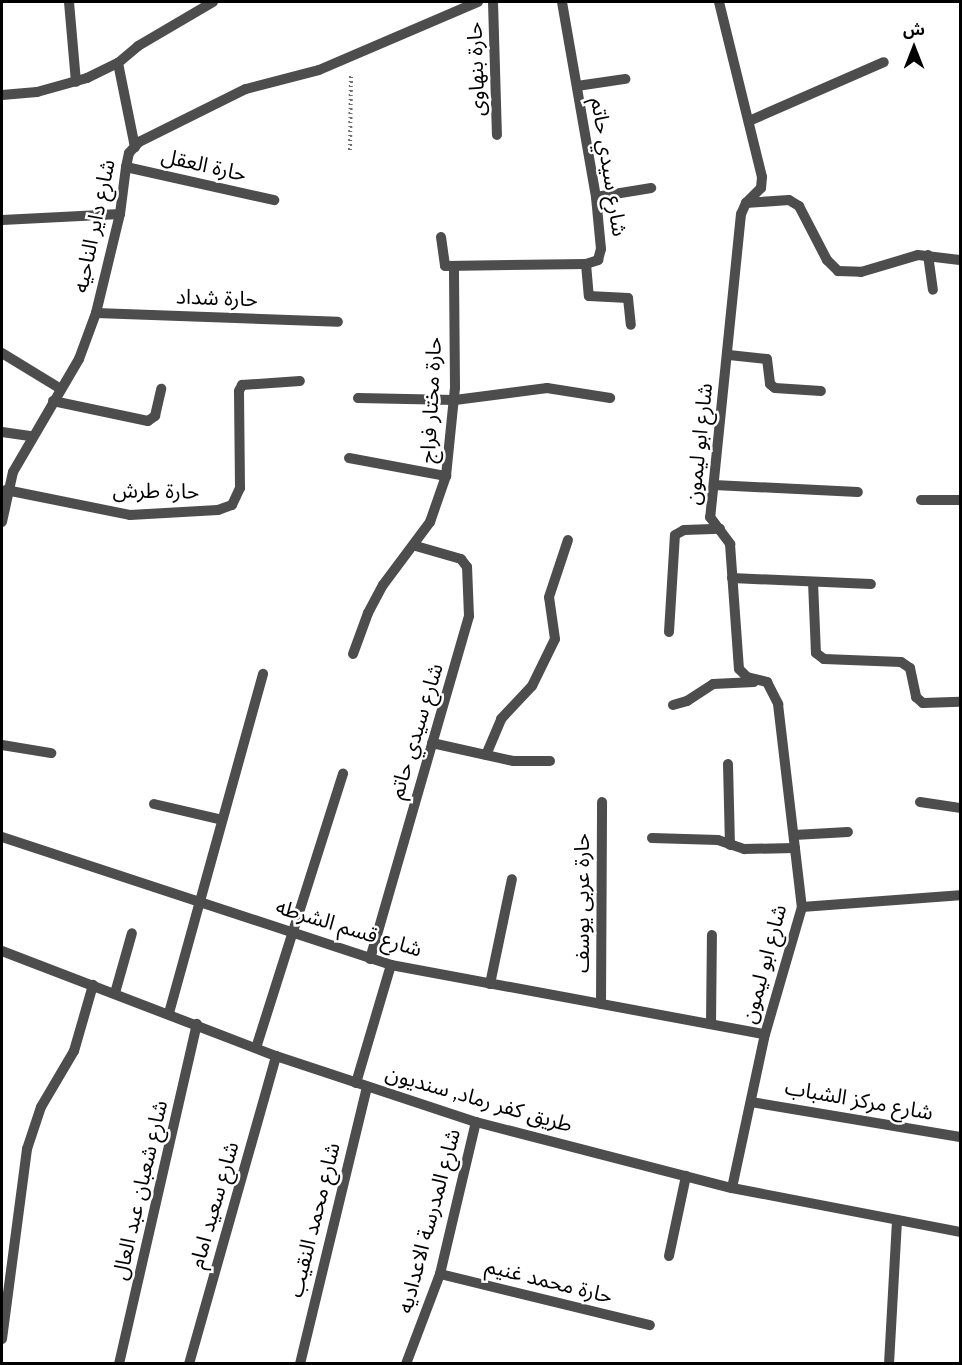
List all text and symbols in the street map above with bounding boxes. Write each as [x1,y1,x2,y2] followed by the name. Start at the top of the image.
[884,18,944,78] north arrow
[903,20,925,39] text: ش
[462,21,490,117] street label: حارة بنهاوى
[586,96,632,238] street label: شارع سيدي حاتم
[159,143,249,187] street label: حارة العقل
[68,157,120,295] street label: شارع داير الناحيه
[176,284,258,312] street label: حارة شداد
[415,336,447,464] street label: حارة مختار فراج
[680,382,718,506] street label: شارع ابو ليمون
[112,478,200,504] street label: حارة طرش
[383,660,449,802] street label: شارع سيدي حاتم
[569,833,595,973] street label: حارة عربى يوسف
[273,894,425,962] street label: شارع قسم الشرطه
[736,902,792,1026] street label: شارع ابو ليمون
[383,1060,575,1138] street label: طريق كفر رماد, سنديون
[783,1075,935,1125] street label: شارع مركز الشباب
[107,1098,173,1282] street label: شارع شعبان عبد العال
[392,1126,466,1316] street label: شارع المدرسة الاعداديه
[184,1139,244,1271] street label: شارع سعيد امام
[283,1140,345,1300] street label: شارع محمد النقيب
[483,1253,615,1309] street label: حارة محمد غنيم

